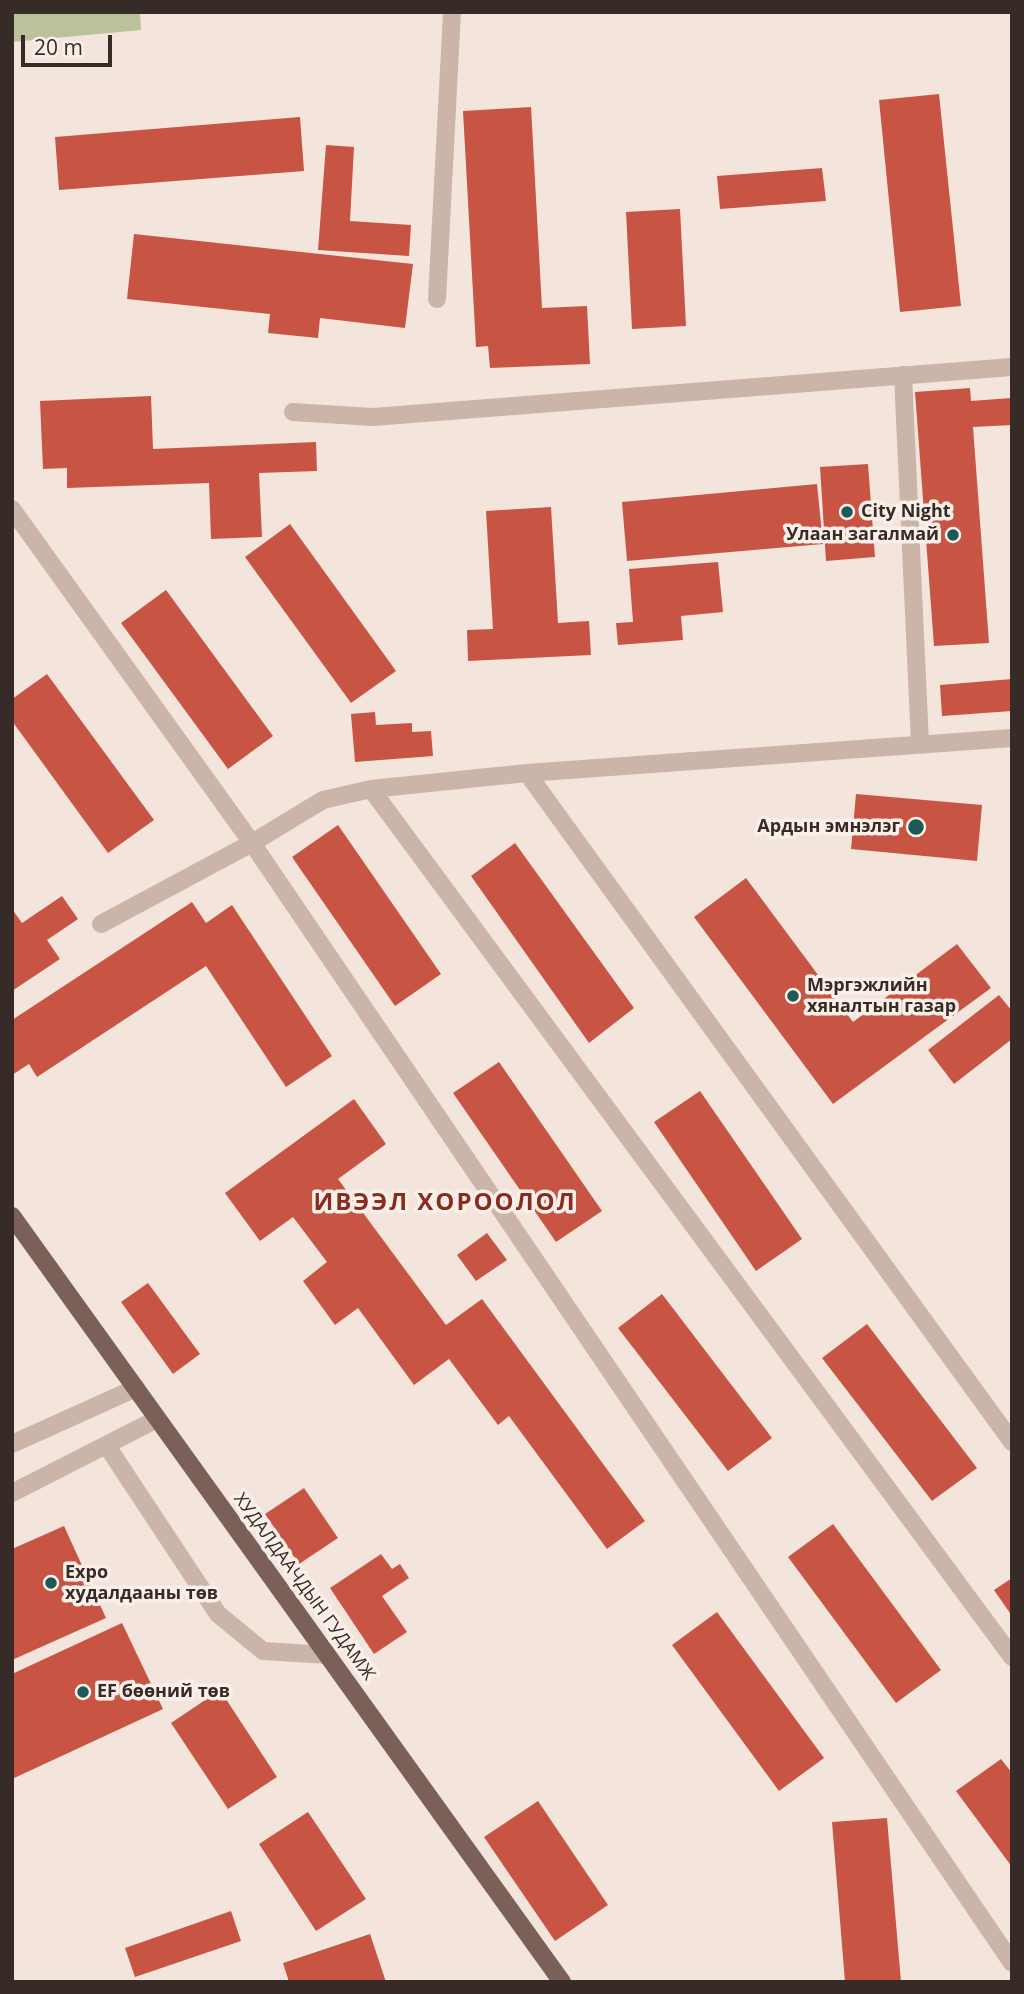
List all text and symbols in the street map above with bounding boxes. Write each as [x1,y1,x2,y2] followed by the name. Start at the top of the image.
[24,21,116,65] scale bar
[34,33,83,61] text: 20 m
[861,501,951,523] place label: City Night
[839,504,855,520] marker: City Night
[786,524,939,546] place label: Улаан загалмай
[945,527,961,543] marker: Улаан загалмай
[757,816,900,838] place label: Ардын эмнэлэг
[906,817,926,837] marker: Ардын эмнэлэг
[807,975,956,1018] place label: Мэргэжлийн хяналтын газар
[785,988,801,1004] marker: Мэргэжлийн хяналтын газар
[315,1189,575,1217] district label: ИВЭЭЛ ХОРООЛОЛ
[229,1489,379,1685] street label: ХУДАЛДААЧДЫН ГУДАМЖ
[65,1562,218,1604] place label: Expo худалдааны төв
[43,1575,59,1591] marker: Expo худалдааны төв
[97,1681,230,1703] place label: EF бөөний төв
[75,1684,91,1700] marker: EF бөөний төв

